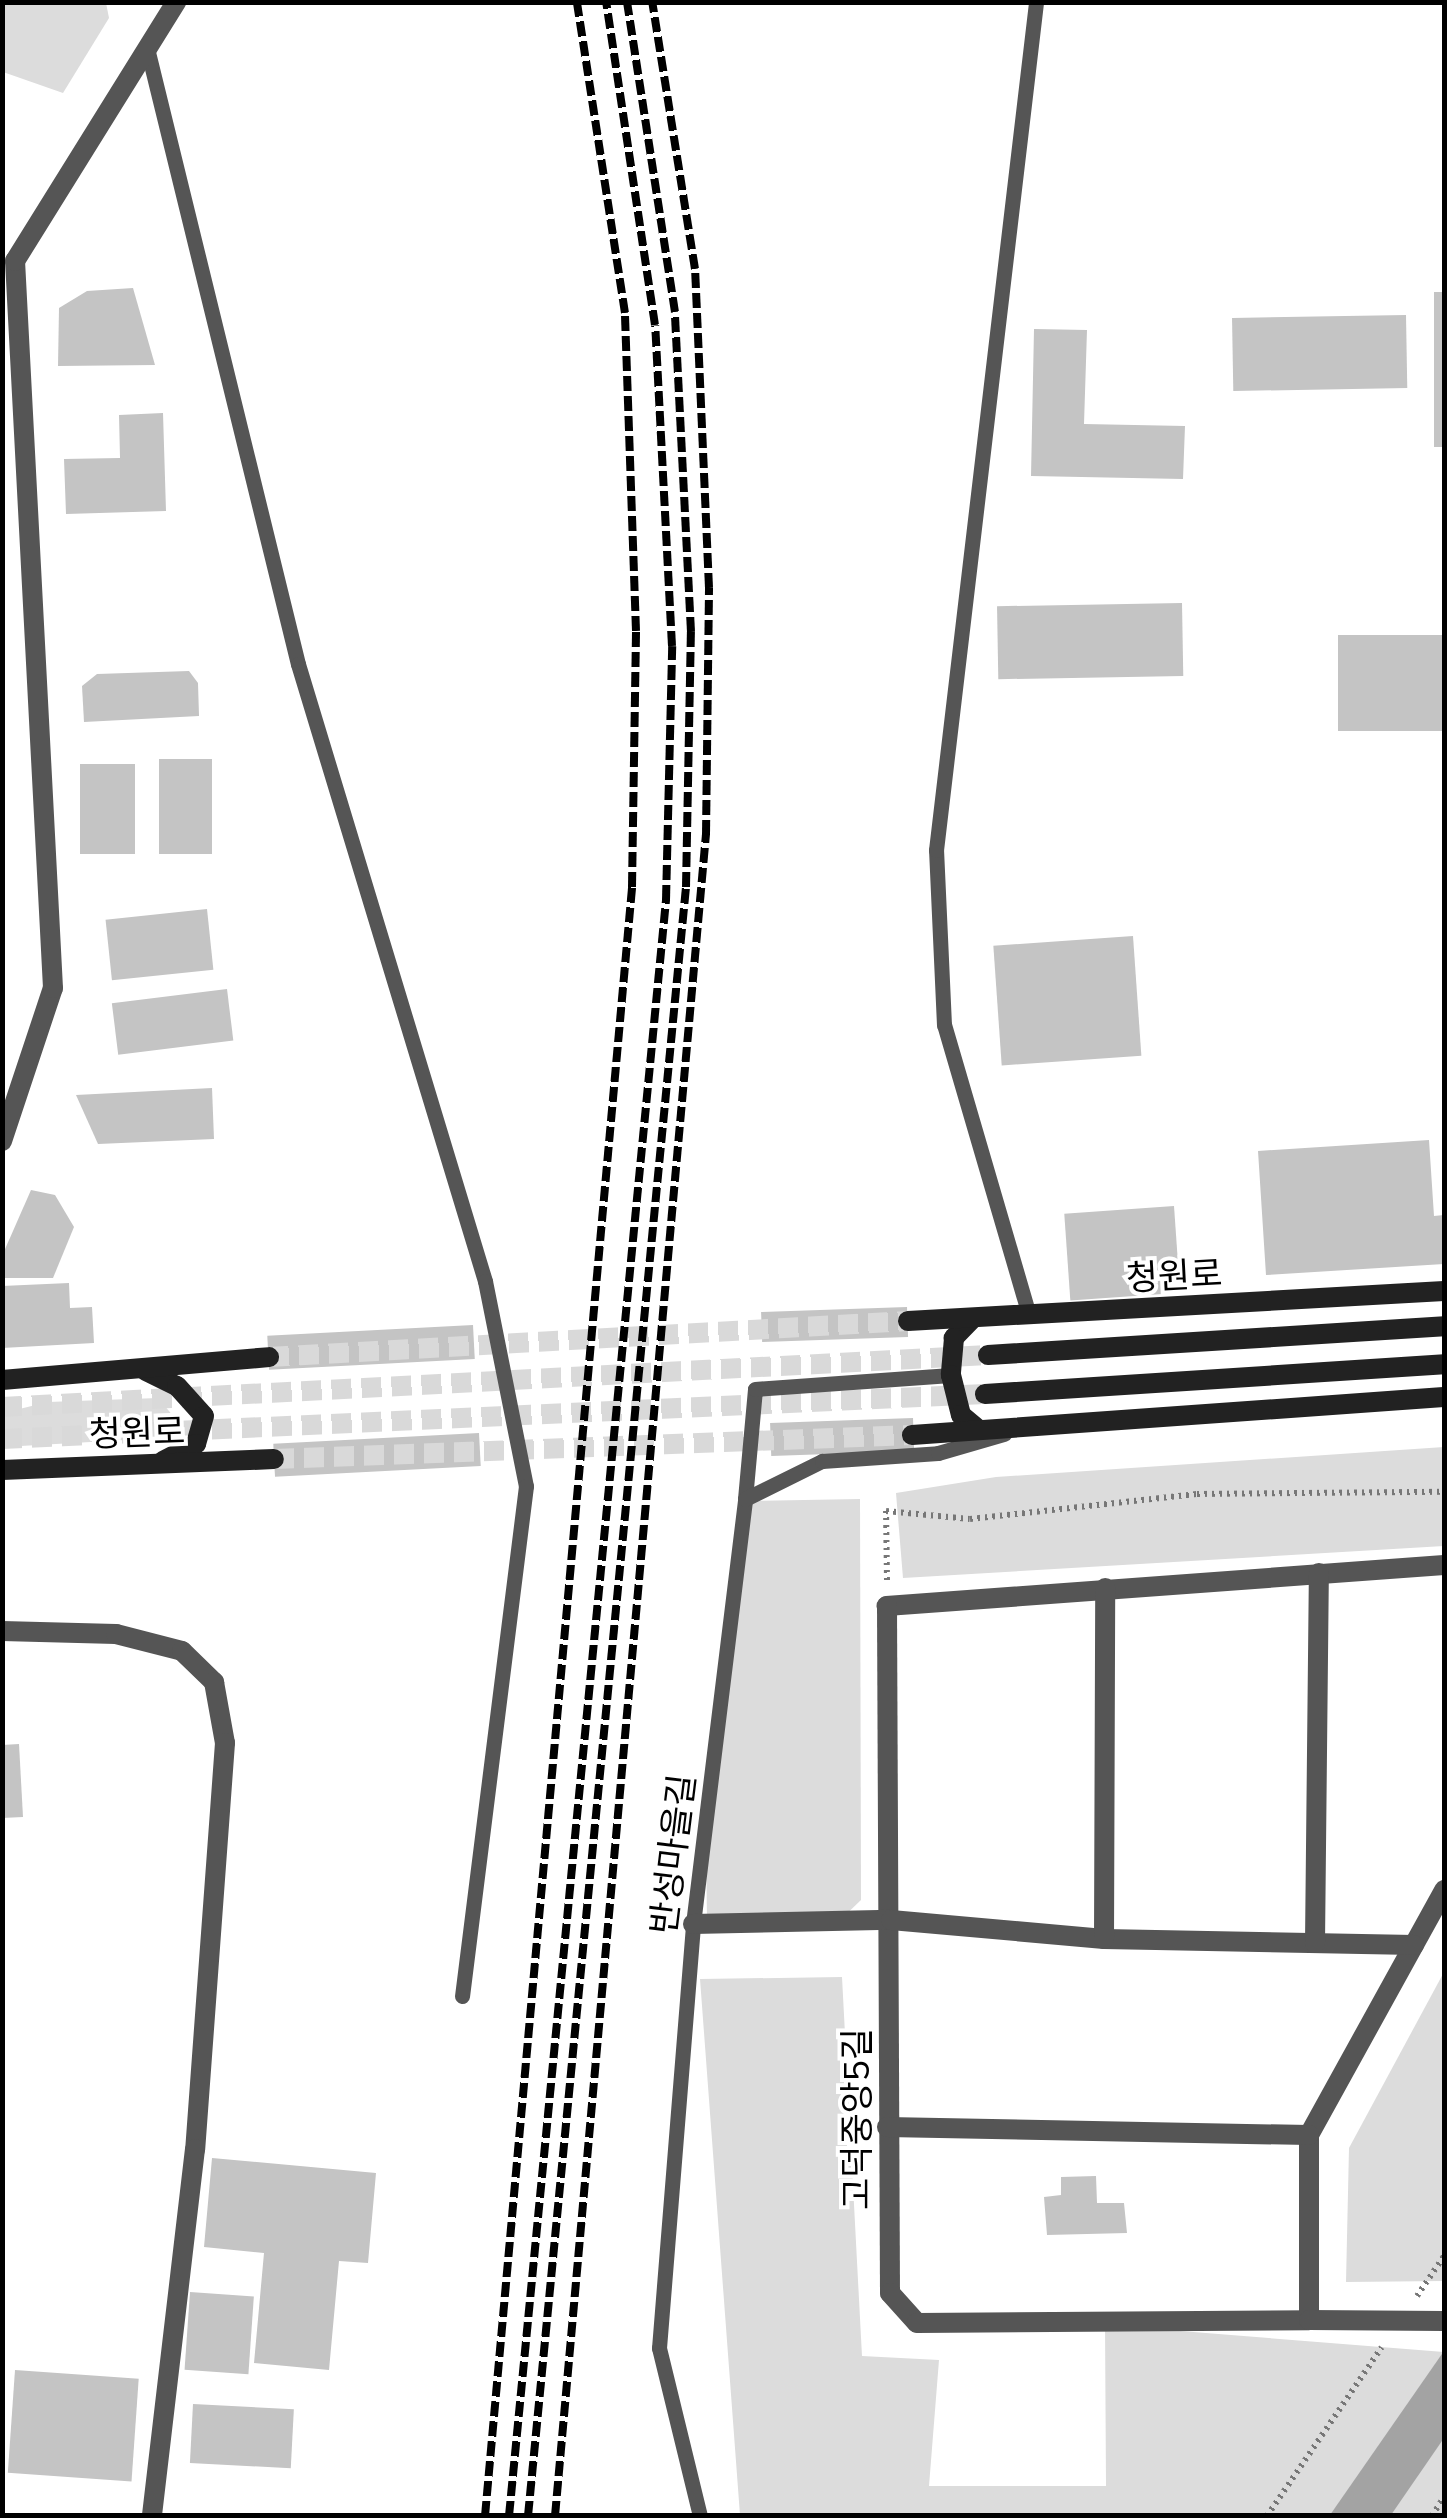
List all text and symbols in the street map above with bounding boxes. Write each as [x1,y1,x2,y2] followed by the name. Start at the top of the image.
[1125,1252,1223,1298] street label: 청원로
[88,1409,186,1455] street label: 청원로
[641,1772,703,1936] street label: 반성마을길
[835,2028,877,2210] street label: 고덕중앙5길

